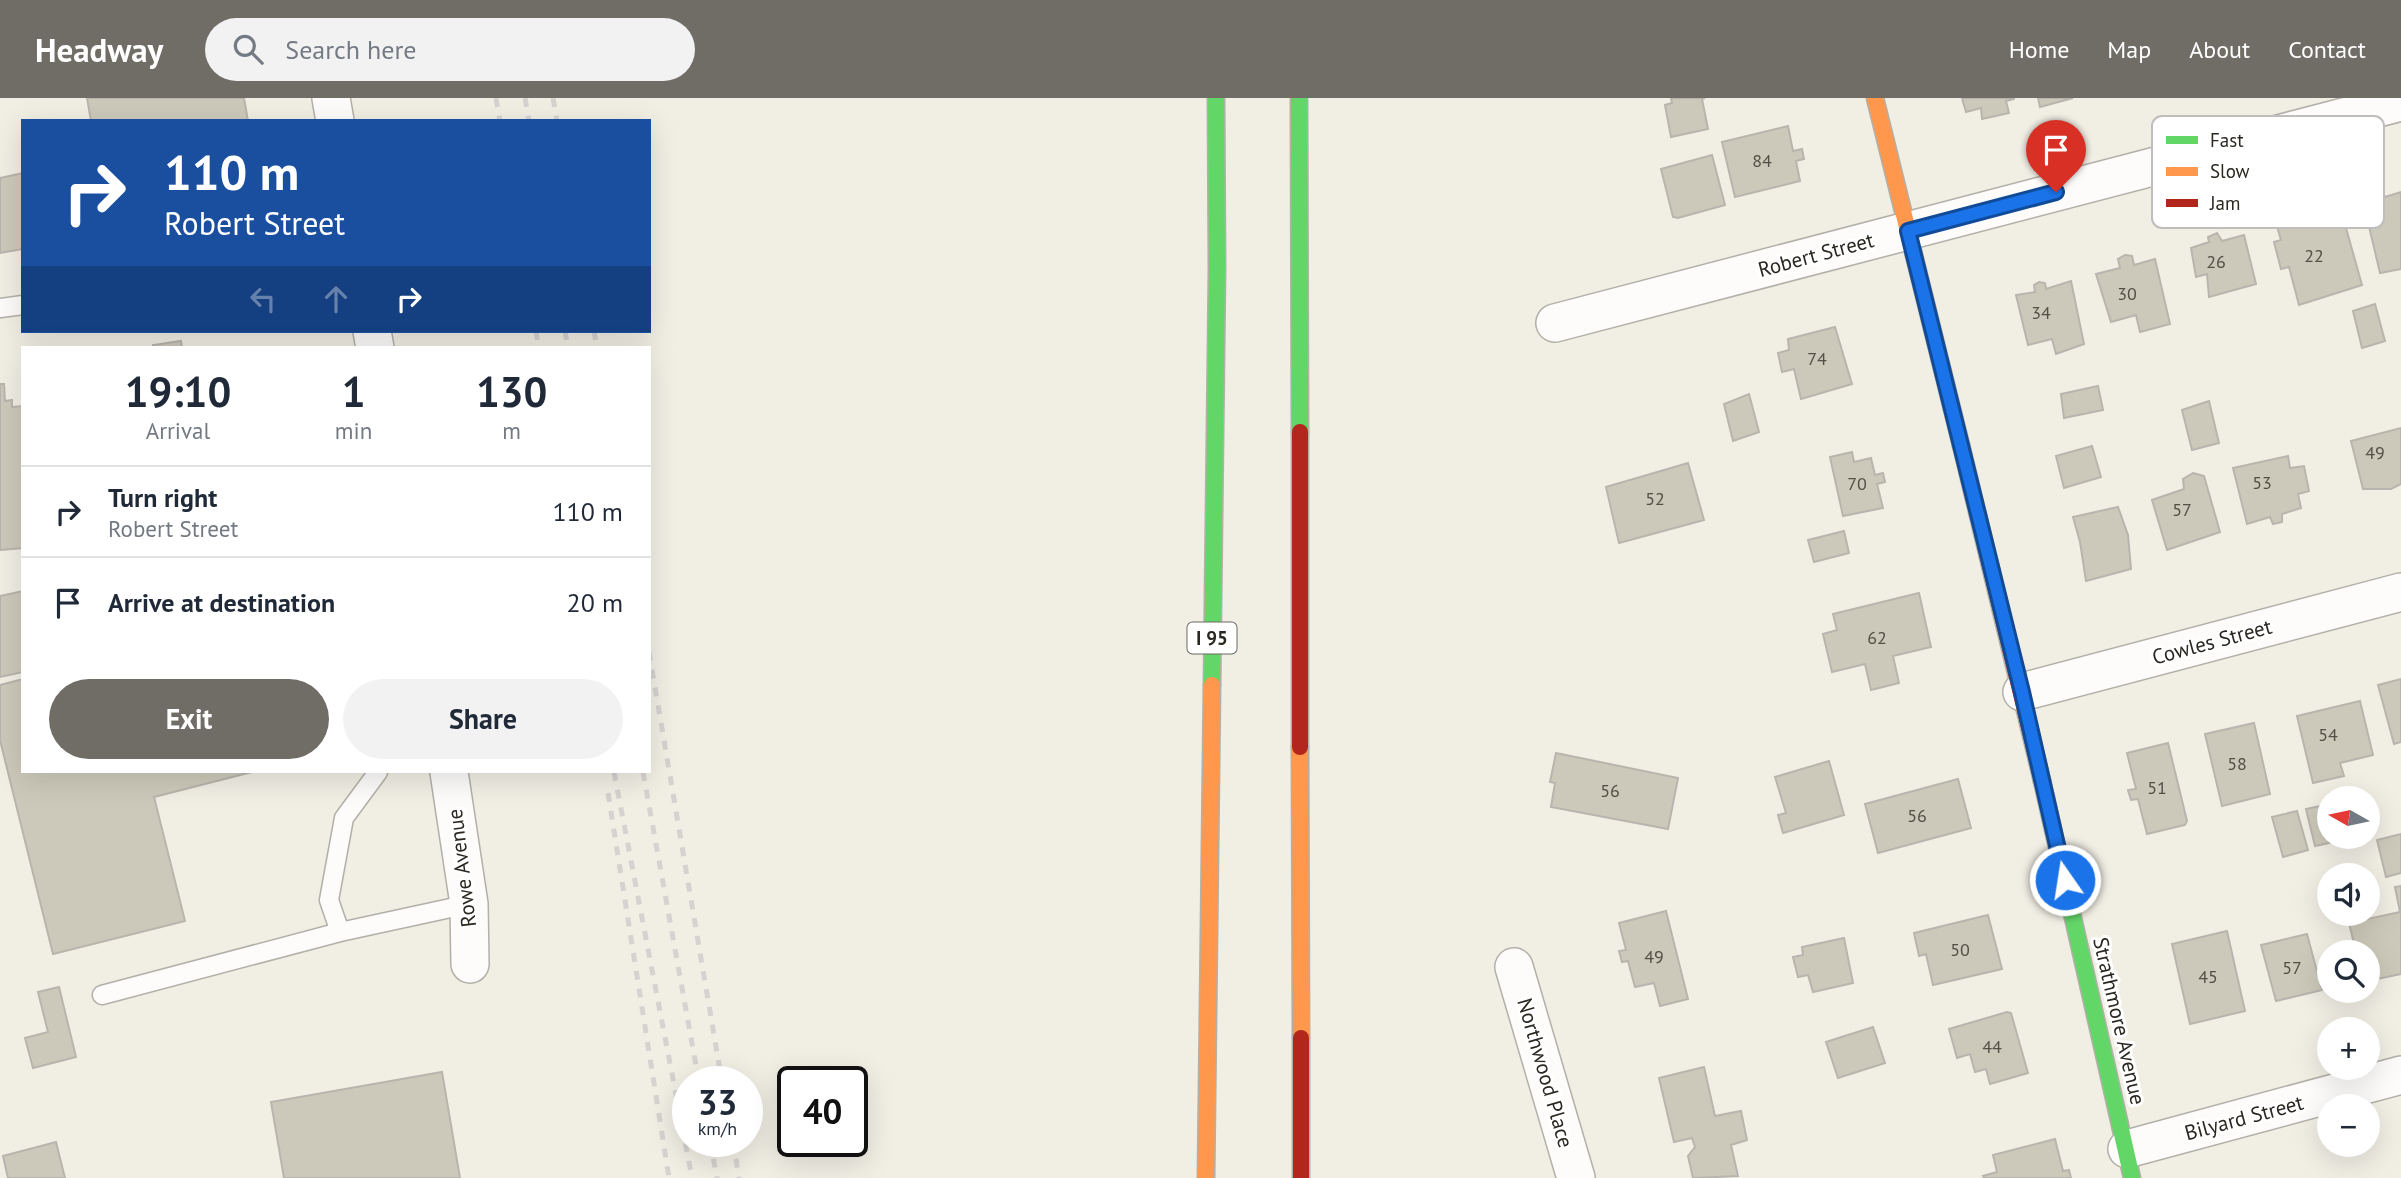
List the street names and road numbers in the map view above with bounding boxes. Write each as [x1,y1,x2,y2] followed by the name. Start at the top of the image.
[1755,226,1877,283] street label: Robert Street
[2149,613,2275,670] street label: Cowles Street
[1188,622,1236,653] road number: I 95
[441,807,482,929] street label: Rowe Avenue
[2087,935,2152,1107] street label: Strathmore Avenue
[1511,995,1580,1151] street label: Northwood Place
[2182,1089,2306,1146] street label: Bilyard Street

